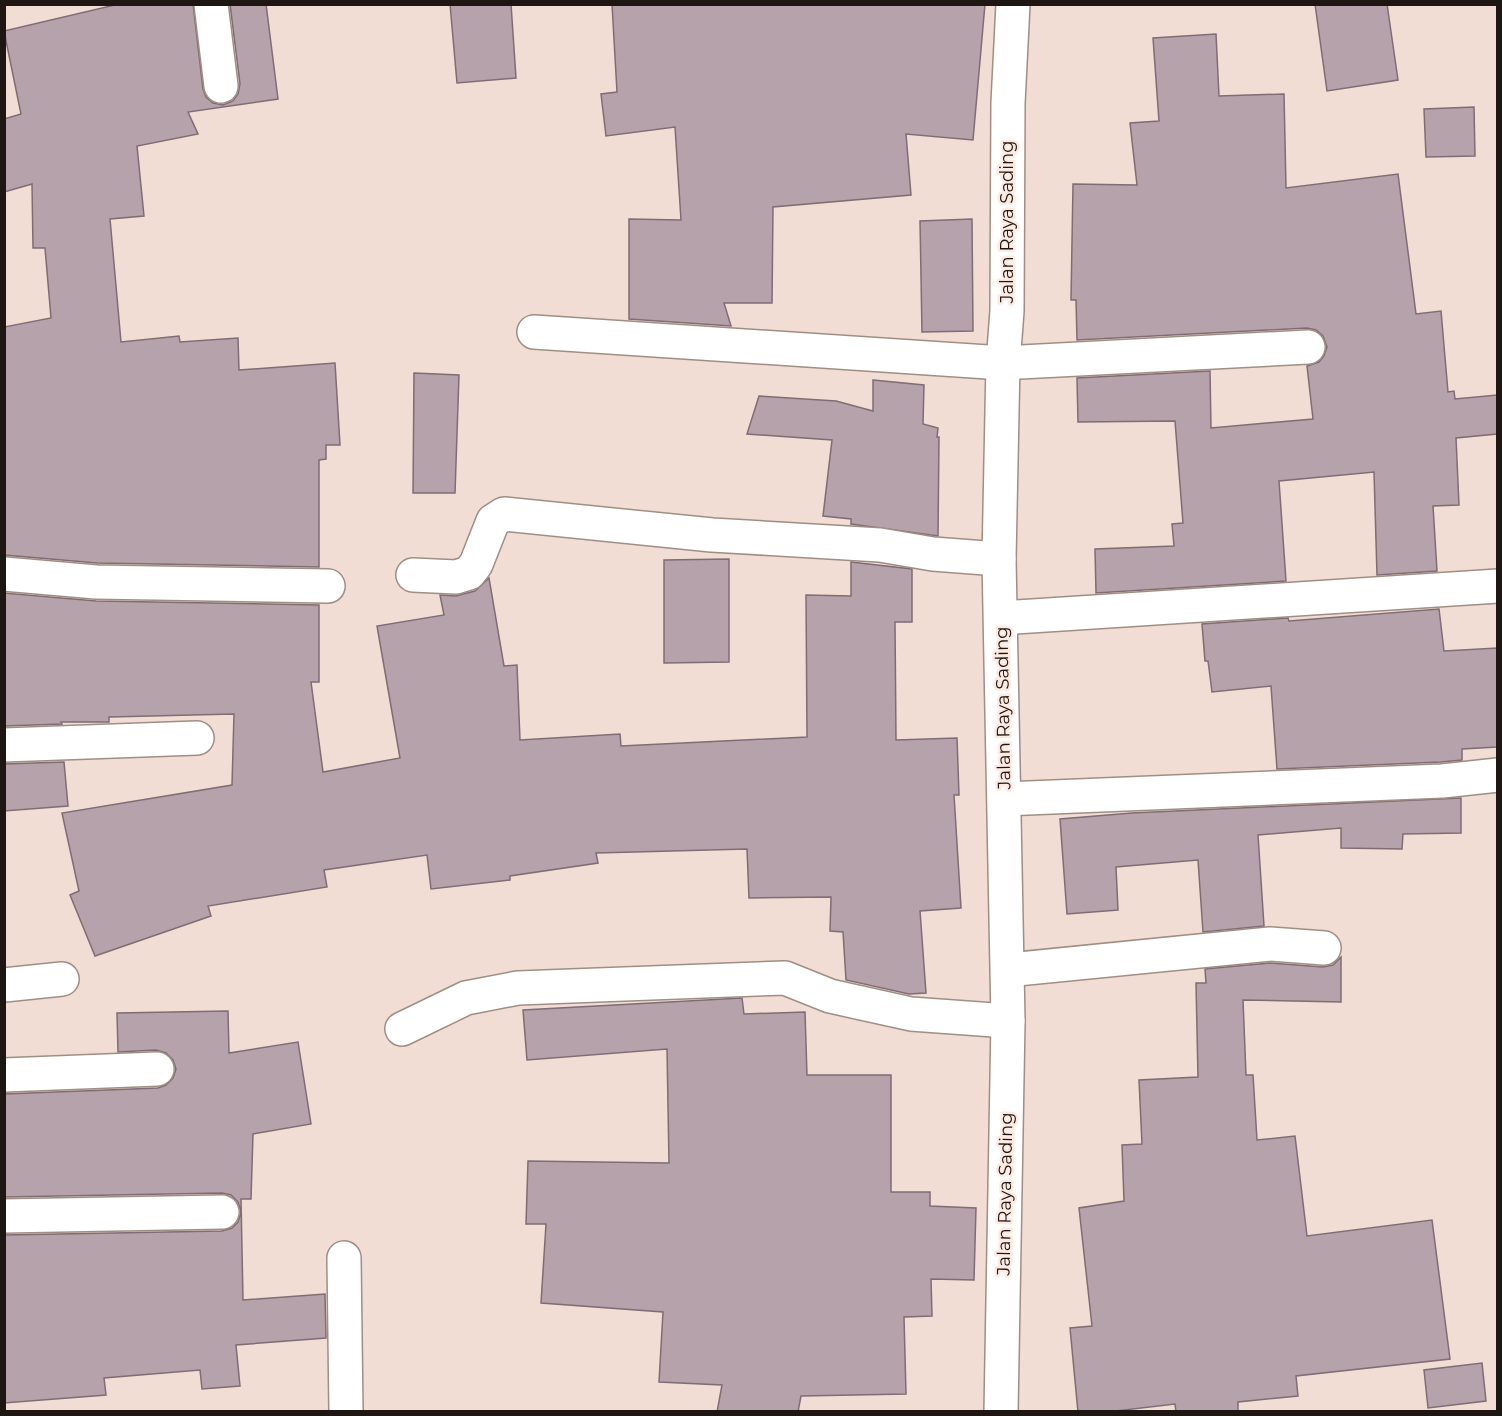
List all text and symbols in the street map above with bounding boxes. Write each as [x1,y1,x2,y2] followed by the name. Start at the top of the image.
[996,140,1018,305] street label: Jalan Raya Sading
[991,626,1015,791] street label: Jalan Raya Sading
[993,1112,1017,1277] street label: Jalan Raya Sading

